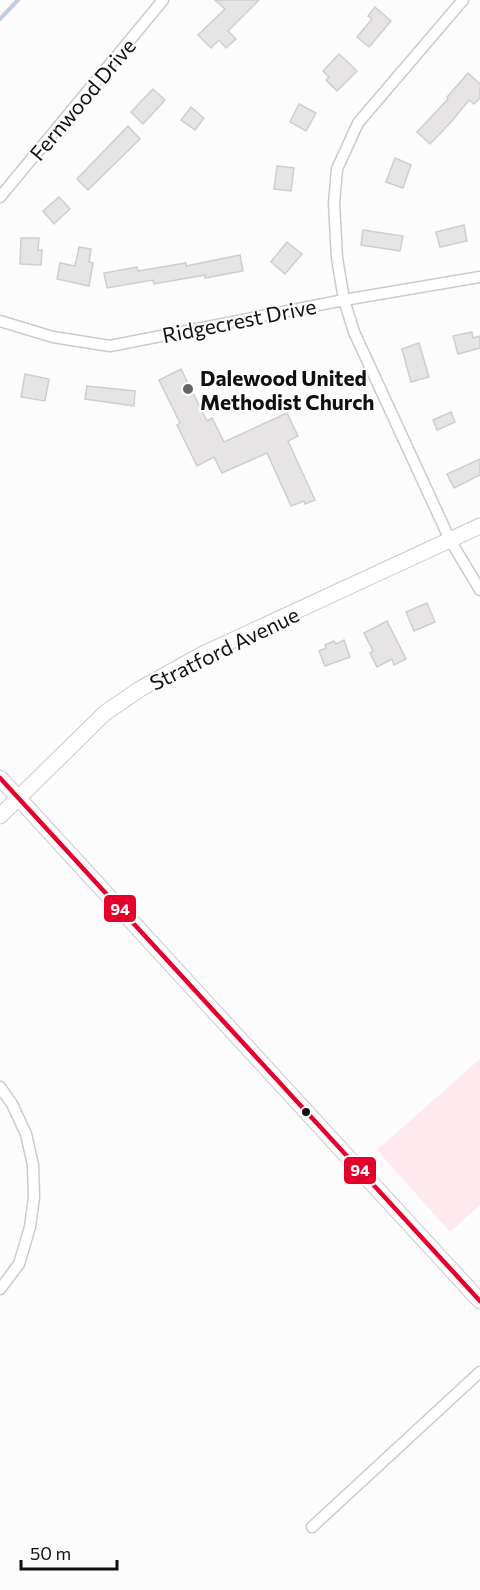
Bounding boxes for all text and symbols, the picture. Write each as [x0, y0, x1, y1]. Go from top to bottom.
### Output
street label: Fernwood Drive [24, 33, 140, 165]
street label: Ridgecrest Drive [160, 293, 318, 347]
place label: Dalewood United Methodist Church [200, 365, 375, 414]
marker: Dalewood United Methodist Church [181, 382, 195, 396]
street label: Stratford Avenue [145, 601, 303, 695]
line badge: 94 [103, 894, 137, 923]
text: 94 [110, 899, 130, 918]
unlabelled marker [300, 1106, 312, 1118]
line badge: 94 [343, 1156, 377, 1185]
text: 94 [350, 1160, 370, 1179]
scale bar [21, 1533, 117, 1571]
text: 50 m [30, 1542, 71, 1564]

